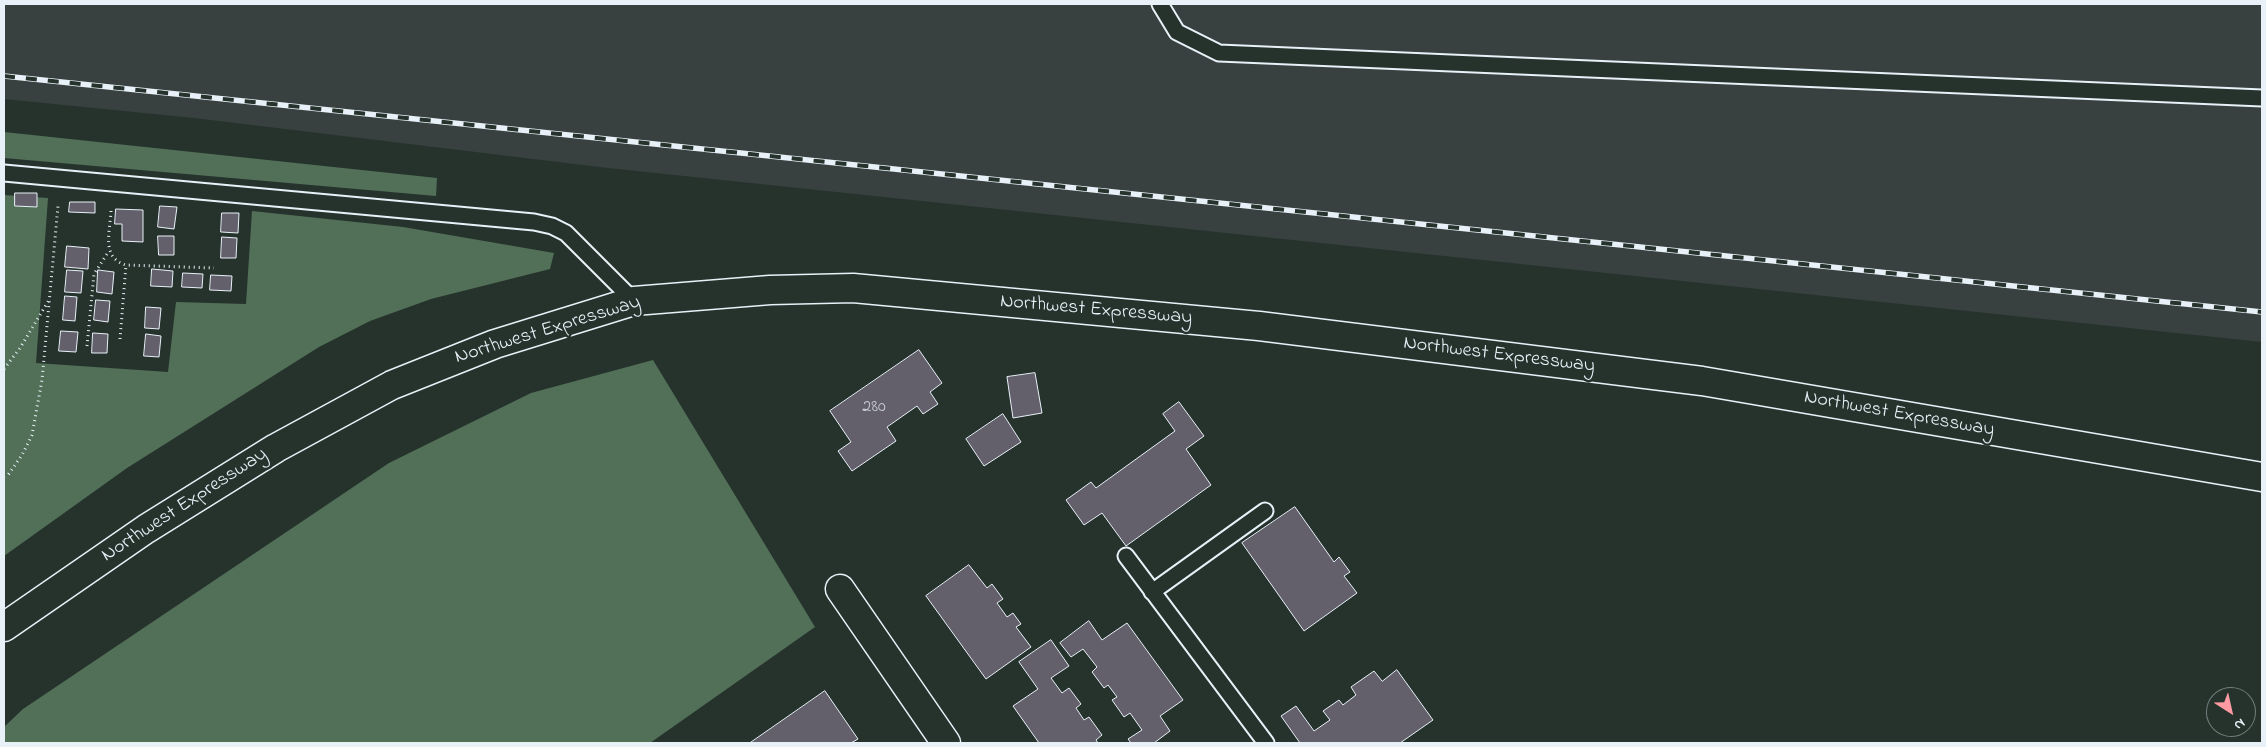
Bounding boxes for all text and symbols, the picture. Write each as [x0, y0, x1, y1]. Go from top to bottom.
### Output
street label: Northwest Expressway [452, 291, 644, 371]
street label: Northwest Expressway [999, 291, 1193, 331]
street label: Northwest Expressway [1402, 332, 1596, 380]
street label: Northwest Expressway [1802, 386, 1996, 444]
house number: 280 [862, 397, 886, 419]
street label: Northwest Expressway [98, 443, 272, 569]
north arrow [2206, 687, 2256, 737]
text: N [2229, 713, 2249, 735]

